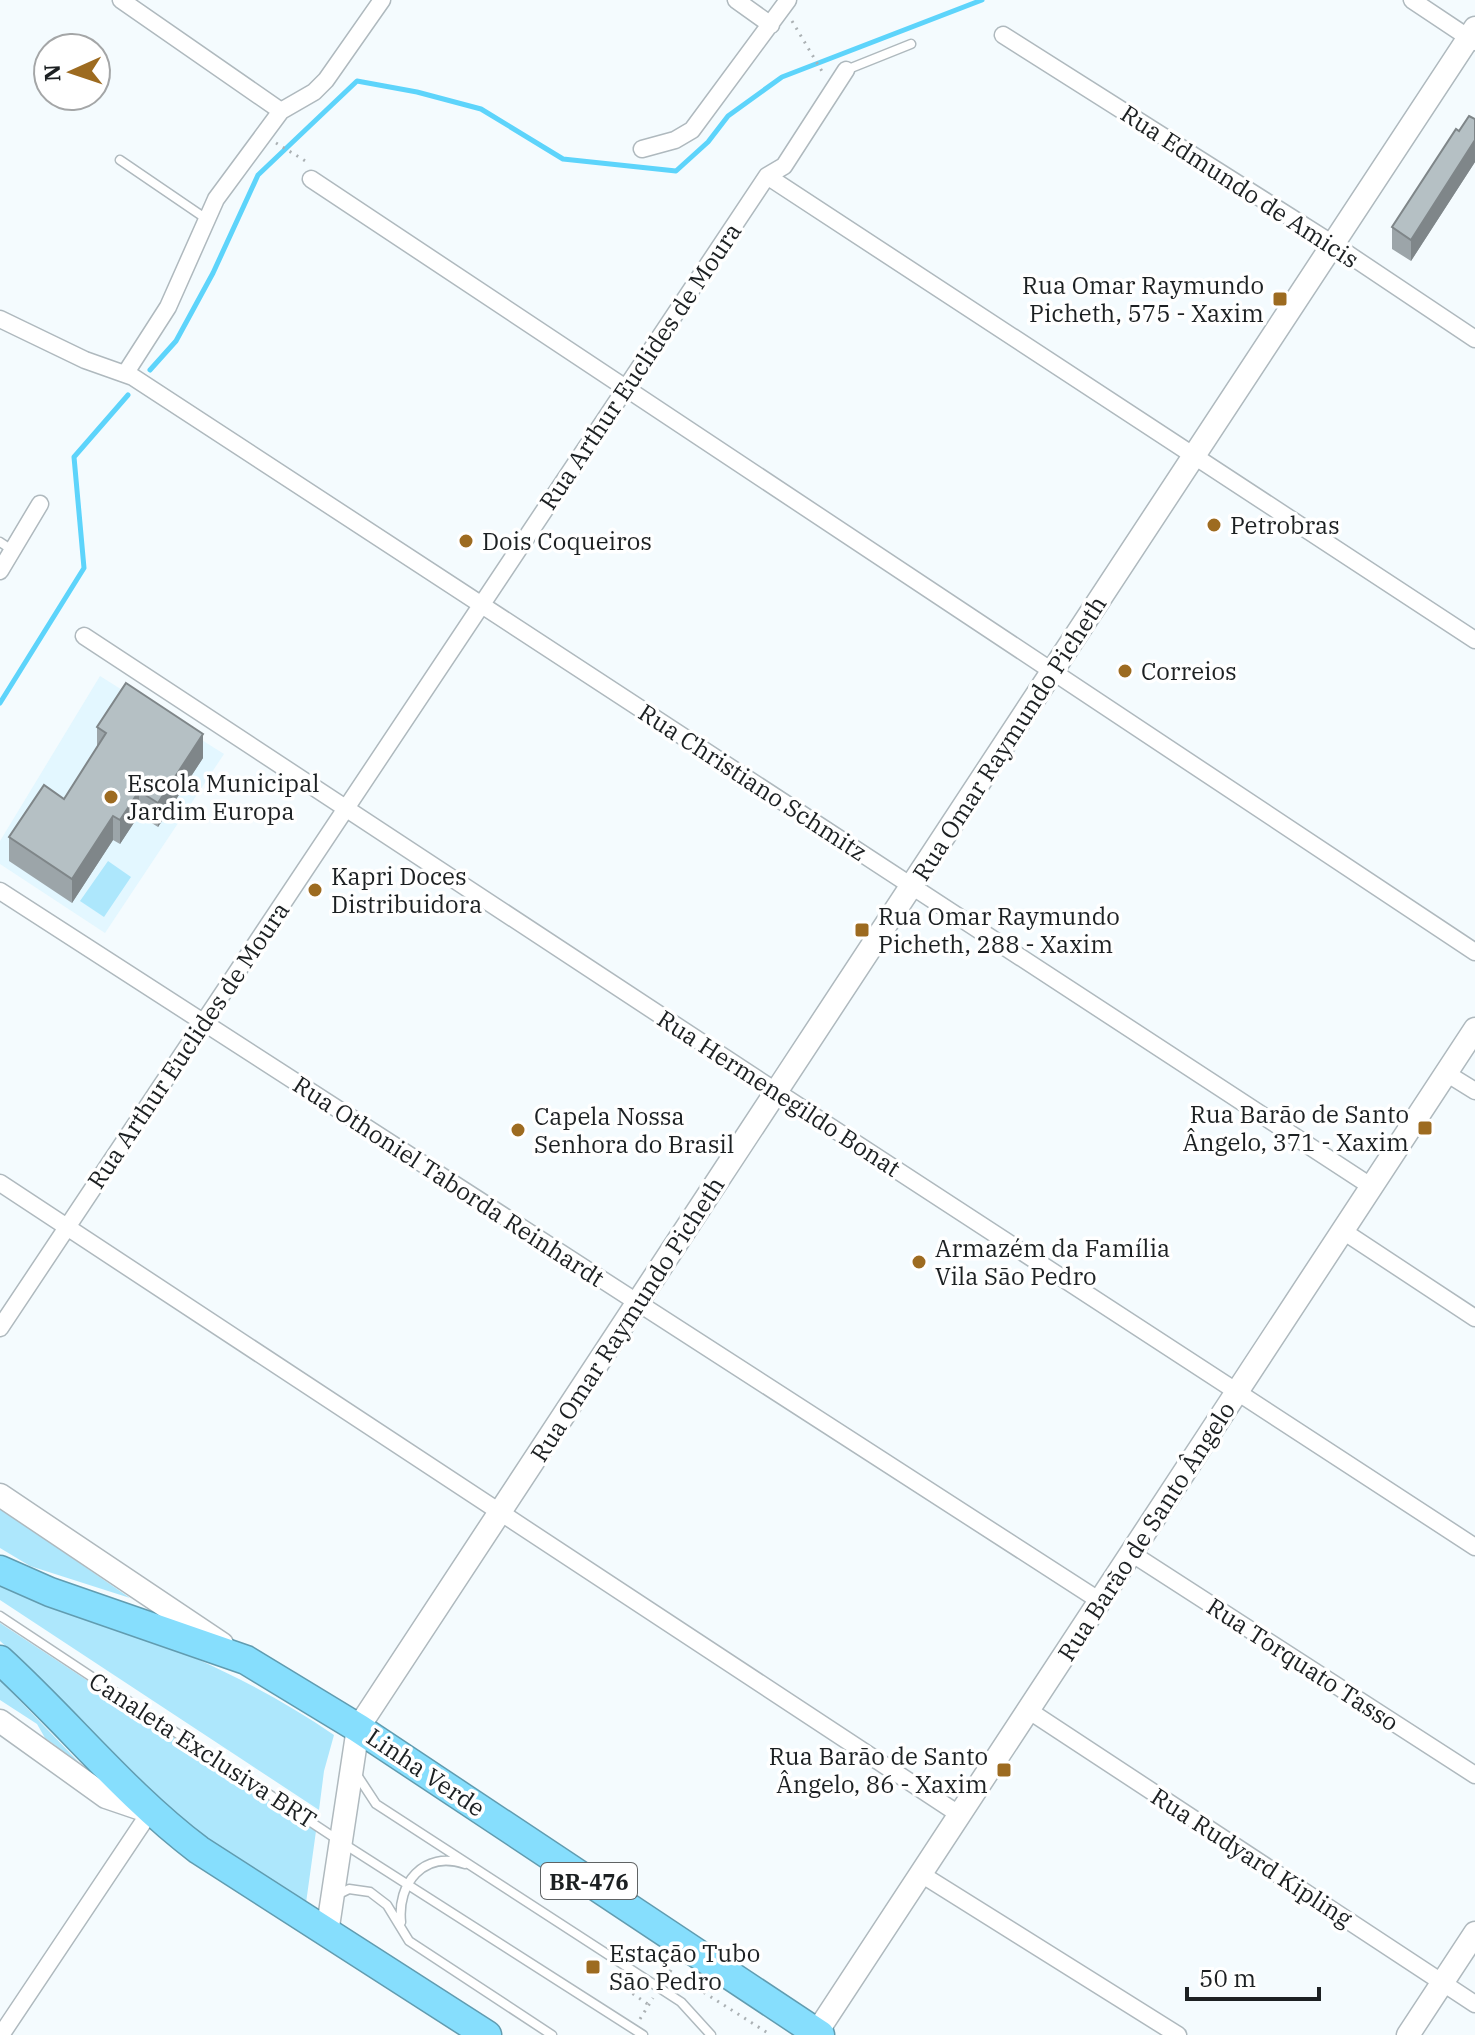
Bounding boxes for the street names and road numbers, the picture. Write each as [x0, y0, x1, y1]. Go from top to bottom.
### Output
street label: Rua Edmundo de Amicis [1115, 97, 1365, 275]
street label: Rua Arthur Euclides de Moura [532, 216, 748, 516]
street label: Rua Omar Raymundo Picheth [905, 589, 1113, 887]
street label: Rua Christiano Schmitz [633, 696, 873, 868]
street label: Rua Arthur Euclides de Moura [80, 895, 296, 1195]
street label: Rua Hermenegildo Bonat [651, 1002, 907, 1184]
street label: Rua Othoniel Taborda Reinhardt [287, 1068, 611, 1294]
street label: Rua Omar Raymundo Picheth [523, 1170, 731, 1468]
street label: Rua Barão de Santo Ângelo [1050, 1395, 1242, 1667]
street label: Rua Torquato Tasso [1201, 1590, 1405, 1738]
street label: Canaleta Exclusiva BRT [83, 1664, 323, 1836]
street label: Linha Verde [361, 1721, 491, 1823]
street label: Rua Rudyard Kipling [1145, 1780, 1359, 1934]
road number: BR-476 [541, 1863, 637, 1899]

